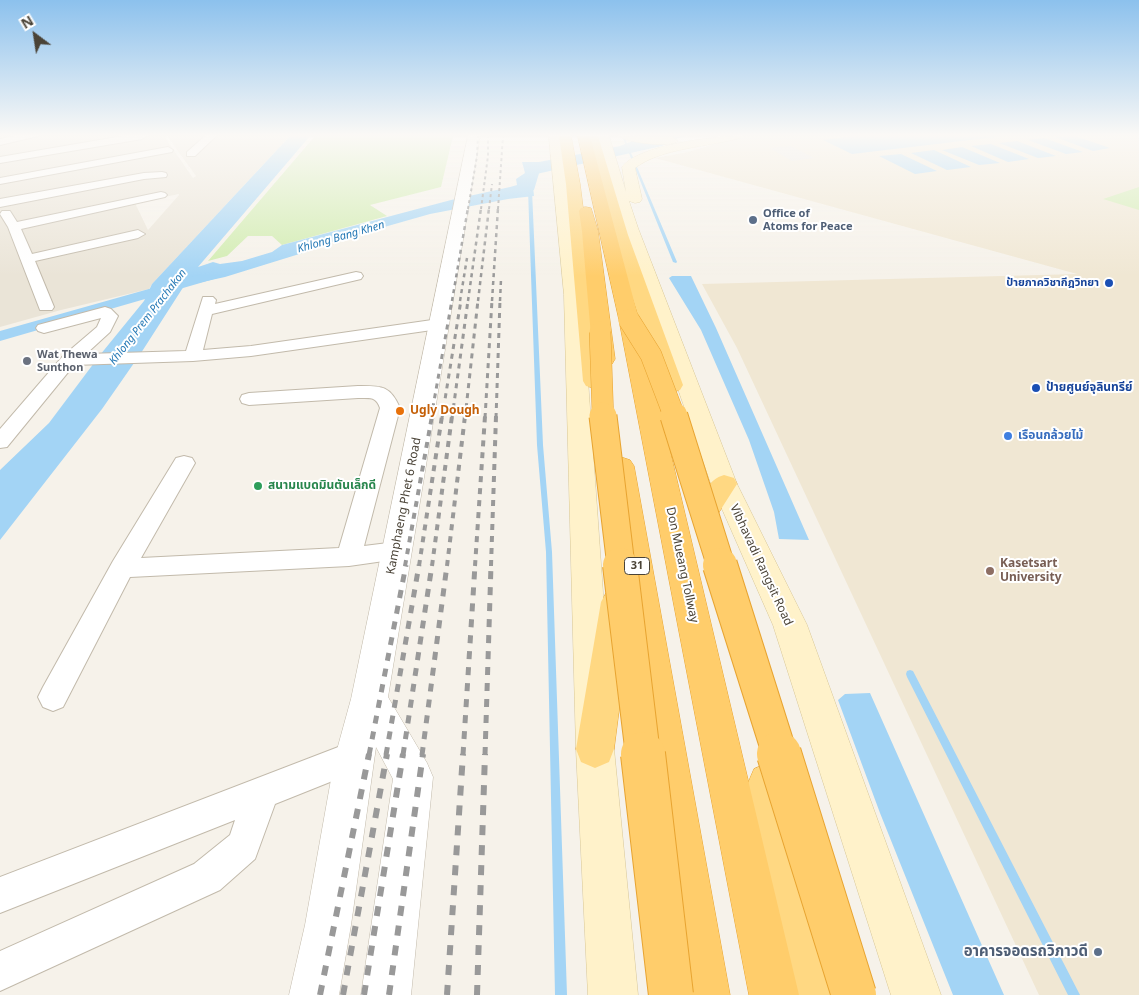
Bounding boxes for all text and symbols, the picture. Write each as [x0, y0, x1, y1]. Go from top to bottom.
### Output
north arrow [10, 10, 60, 60]
text: N [17, 11, 37, 33]
place label: Office of Atoms for Peace [763, 207, 853, 233]
marker: Office of Atoms for Peace [747, 214, 759, 226]
water label: Khlong Bang Khen [296, 218, 386, 256]
water label: Khlong Prem Prachakon [107, 267, 189, 367]
place label: ป้ายภาควิชากีฎวิทยา [1006, 276, 1099, 290]
marker: ป้ายภาควิชากีฎวิทยา [1103, 277, 1115, 289]
place label: Wat Thewa Sunthon [37, 348, 97, 374]
marker: Wat Thewa Sunthon [21, 355, 33, 367]
place label: ป้ายศูนย์จุลินทรีย์ [1046, 381, 1132, 395]
marker: ป้ายศูนย์จุลินทรีย์ [1030, 382, 1042, 394]
place label: Ugly Dough [410, 404, 480, 418]
marker: Ugly Dough [394, 405, 406, 417]
place label: เรือนกล้วยไม้ [1018, 429, 1083, 443]
marker: เรือนกล้วยไม้ [1002, 430, 1014, 442]
street label: Kamphaeng Phet 6 Road [384, 436, 424, 576]
place label: สนามแบดมินตันเล็กดี [268, 479, 376, 493]
marker: สนามแบดมินตันเล็กดี [252, 480, 264, 492]
street label: Vibhavadi Rangsit Road [727, 502, 795, 628]
street label: Don Mueang Tollway [663, 506, 701, 624]
place label: Kasetsart University [1000, 557, 1062, 585]
road number: 31 [624, 558, 650, 574]
marker: Kasetsart University [984, 565, 996, 577]
place label: อาคารจอดรถวิภาวดี [964, 943, 1088, 961]
marker: อาคารจอดรถวิภาวดี [1092, 946, 1104, 958]

